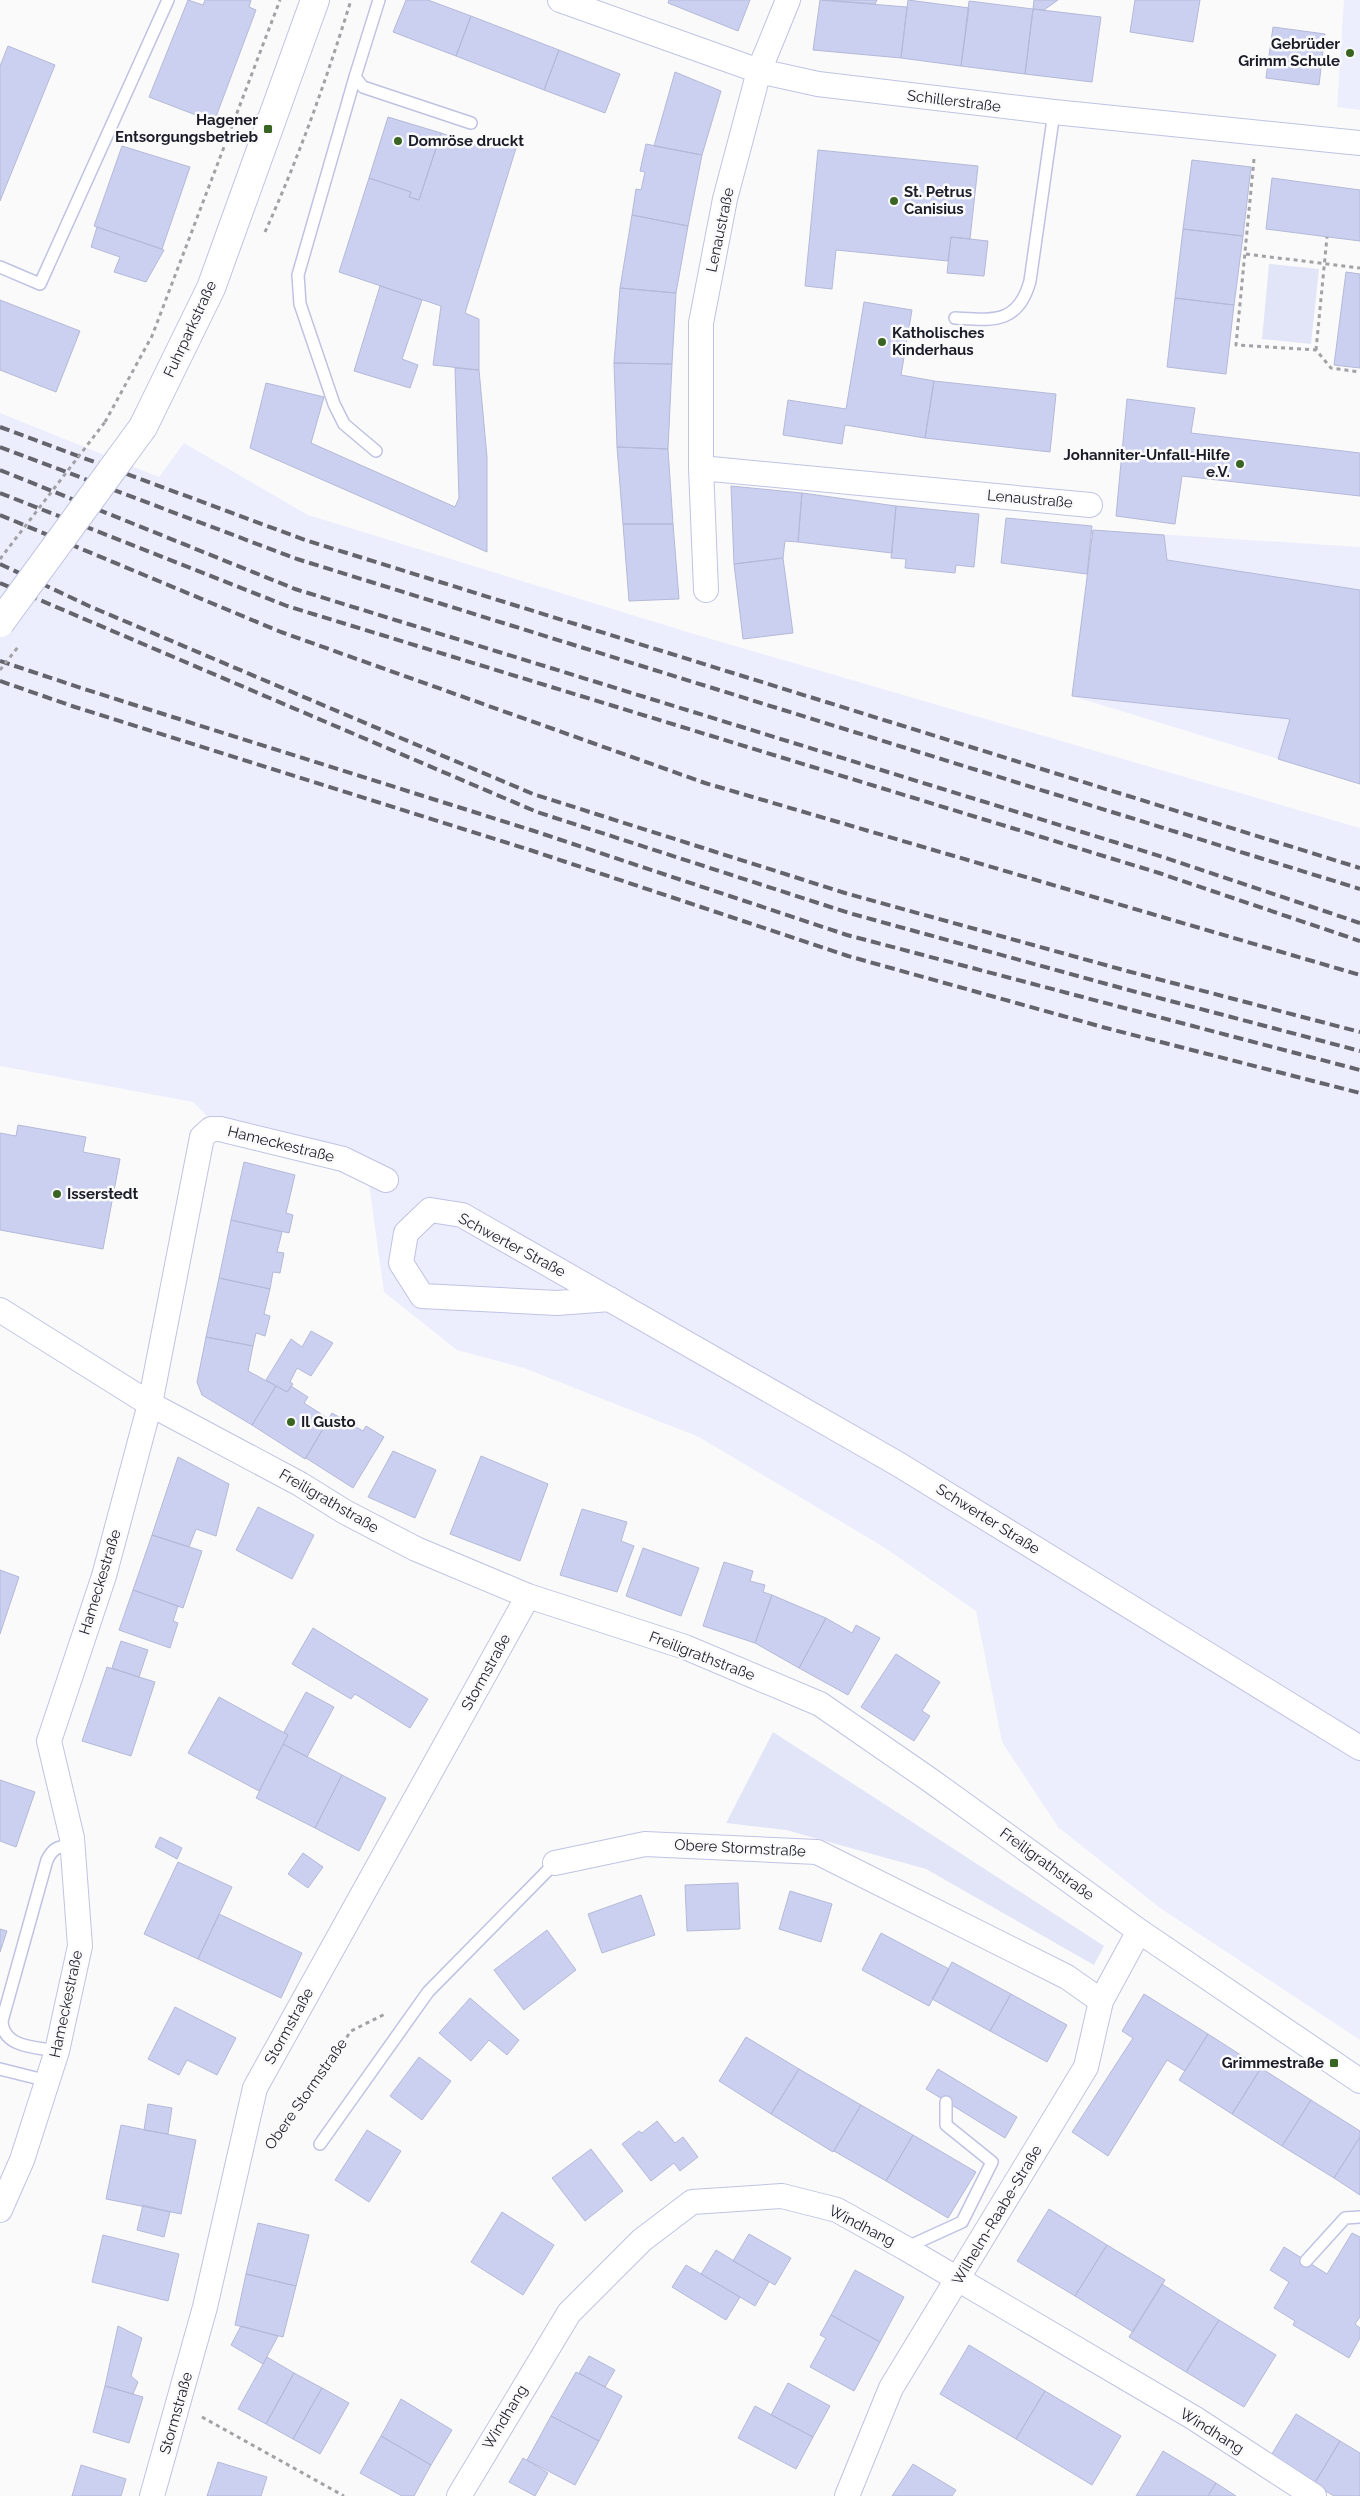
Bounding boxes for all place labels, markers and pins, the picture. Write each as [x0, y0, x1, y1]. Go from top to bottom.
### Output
place label: Gebrüder Grimm Schule [1238, 35, 1340, 70]
marker: Gebrüder Grimm Schule [1344, 47, 1356, 59]
place label: Hagener Entsorgungsbetrieb [115, 111, 258, 146]
marker: Hagener Entsorgungsbetrieb [262, 123, 274, 135]
place label: Domröse druckt [408, 132, 524, 150]
marker: Domröse druckt [392, 135, 404, 147]
place label: St. Petrus Canisius [904, 183, 972, 218]
marker: St. Petrus Canisius [888, 195, 900, 207]
place label: Katholisches Kinderhaus [892, 324, 984, 359]
marker: Katholisches Kinderhaus [876, 336, 888, 348]
place label: Johanniter-Unfall-Hilfe e.V. [1064, 446, 1230, 481]
marker: Johanniter-Unfall-Hilfe e.V. [1234, 458, 1246, 470]
place label: Isserstedt [67, 1185, 138, 1203]
marker: Isserstedt [51, 1188, 63, 1200]
place label: Il Gusto [301, 1413, 356, 1431]
marker: Il Gusto [285, 1416, 297, 1428]
place label: Grimmestraße [1222, 2054, 1324, 2072]
marker: Grimmestraße [1328, 2057, 1340, 2069]

